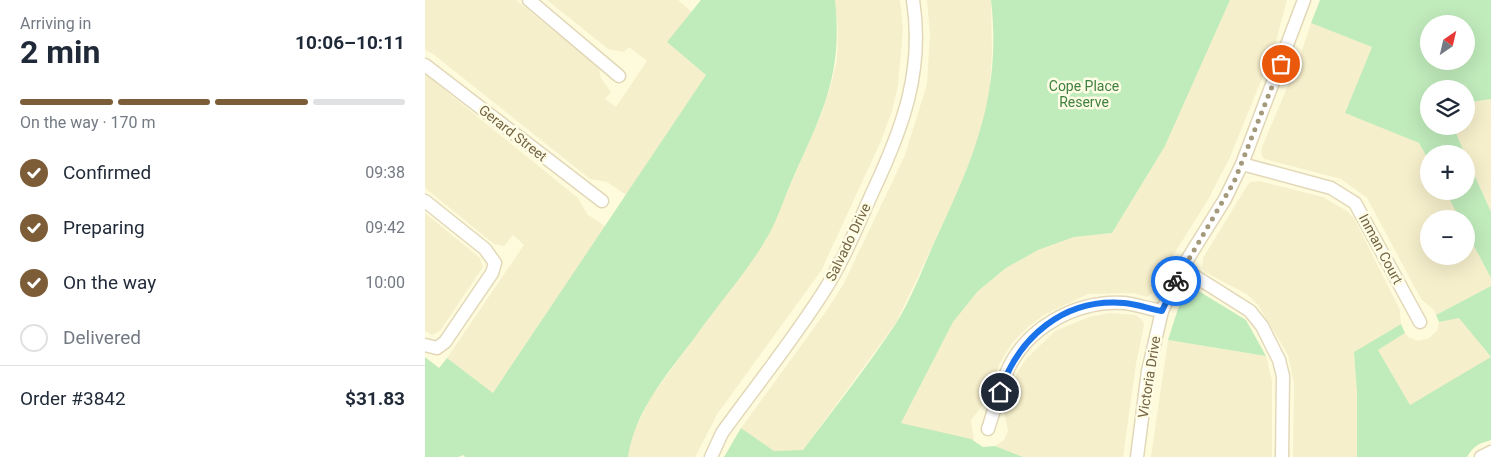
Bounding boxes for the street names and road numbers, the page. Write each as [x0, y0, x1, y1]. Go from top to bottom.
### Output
street label: Gerard Street [476, 101, 551, 165]
street label: Salvado Drive [822, 201, 874, 283]
street label: Inman Court [1356, 211, 1406, 287]
street label: Victoria Drive [1135, 335, 1163, 419]

